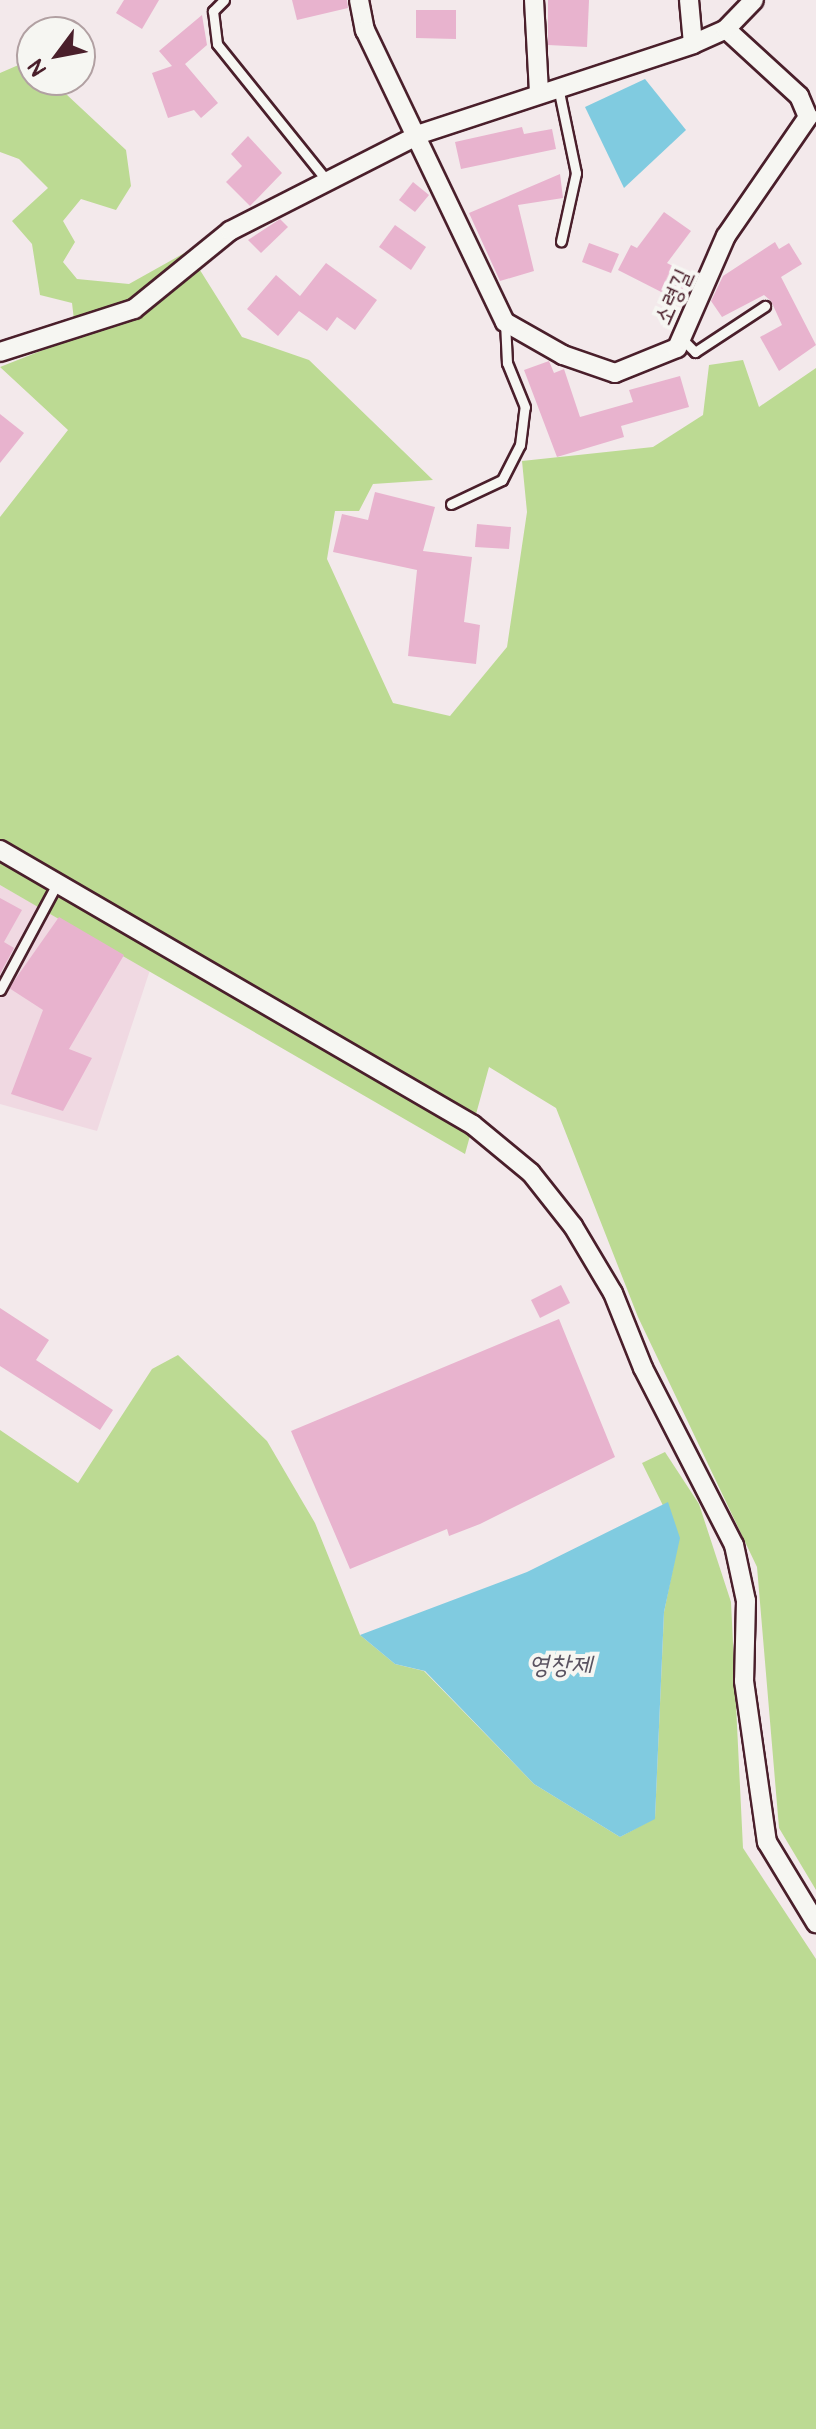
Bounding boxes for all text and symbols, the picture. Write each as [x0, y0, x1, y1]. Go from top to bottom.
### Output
north arrow [16, 16, 96, 96]
text: N [22, 54, 53, 81]
street label: 소령길 [648, 265, 698, 329]
water label: 영창제 [529, 1650, 591, 1682]

